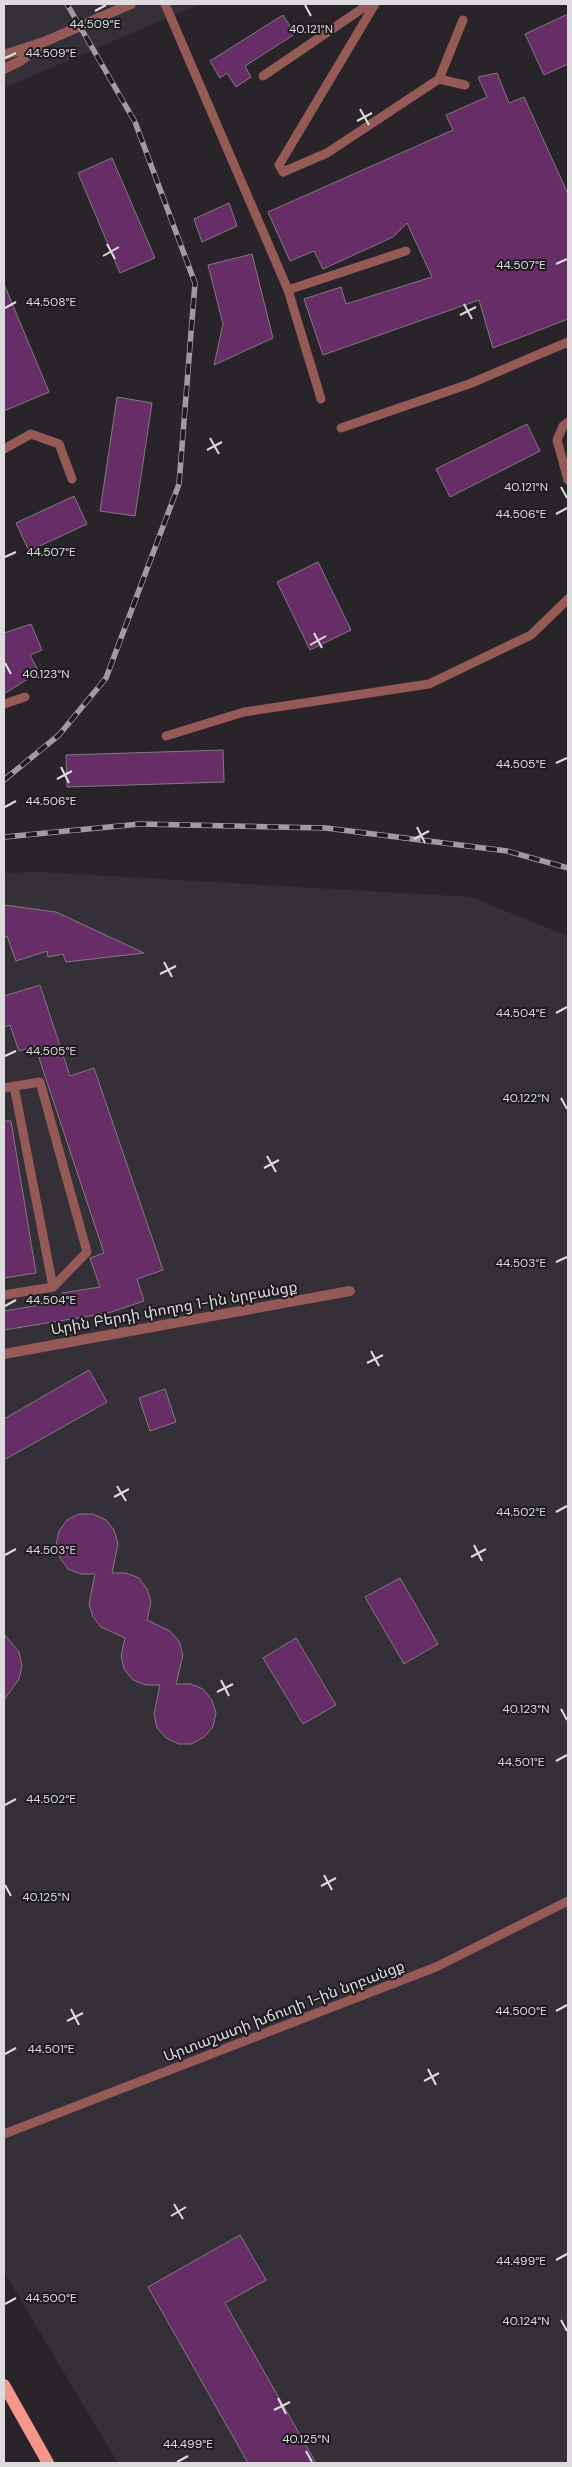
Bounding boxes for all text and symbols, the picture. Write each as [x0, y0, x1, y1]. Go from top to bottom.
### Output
text: 44.509°E [70, 16, 121, 32]
text: 40.121°N [289, 21, 333, 37]
text: 44.509°E [26, 45, 77, 61]
text: 44.507°E [496, 257, 546, 273]
text: 44.508°E [26, 294, 77, 310]
text: 40.121°N [504, 479, 548, 495]
text: 44.506°E [496, 506, 547, 522]
text: 44.507°E [26, 544, 76, 560]
text: 40.123°N [22, 666, 70, 682]
text: 44.505°E [496, 756, 547, 772]
text: 44.506°E [26, 793, 77, 809]
text: 44.504°E [496, 1005, 547, 1021]
text: 44.505°E [26, 1043, 77, 1059]
text: 40.122°N [502, 1090, 550, 1106]
text: 44.503°E [496, 1255, 546, 1271]
street label: Արին Բերդի փողոց 1-ին նրբանցք [49, 1276, 299, 1340]
text: 44.504°E [26, 1292, 77, 1308]
text: 44.502°E [496, 1504, 546, 1520]
text: 44.503°E [26, 1542, 76, 1558]
text: 40.123°N [502, 1701, 550, 1717]
text: 44.501°E [497, 1754, 545, 1770]
text: 44.502°E [26, 1791, 76, 1807]
text: 40.125°N [22, 1889, 70, 1905]
street label: Արտաշատի խճուղի 1-ին նրբանցք [161, 1956, 407, 2066]
text: 44.500°E [495, 2003, 547, 2019]
text: 44.501°E [27, 2041, 75, 2057]
text: 44.499°E [496, 2253, 546, 2269]
text: 44.500°E [25, 2290, 77, 2306]
text: 40.124°N [502, 2313, 550, 2329]
text: 40.125°N [282, 2431, 330, 2447]
text: 44.499°E [163, 2436, 213, 2452]

